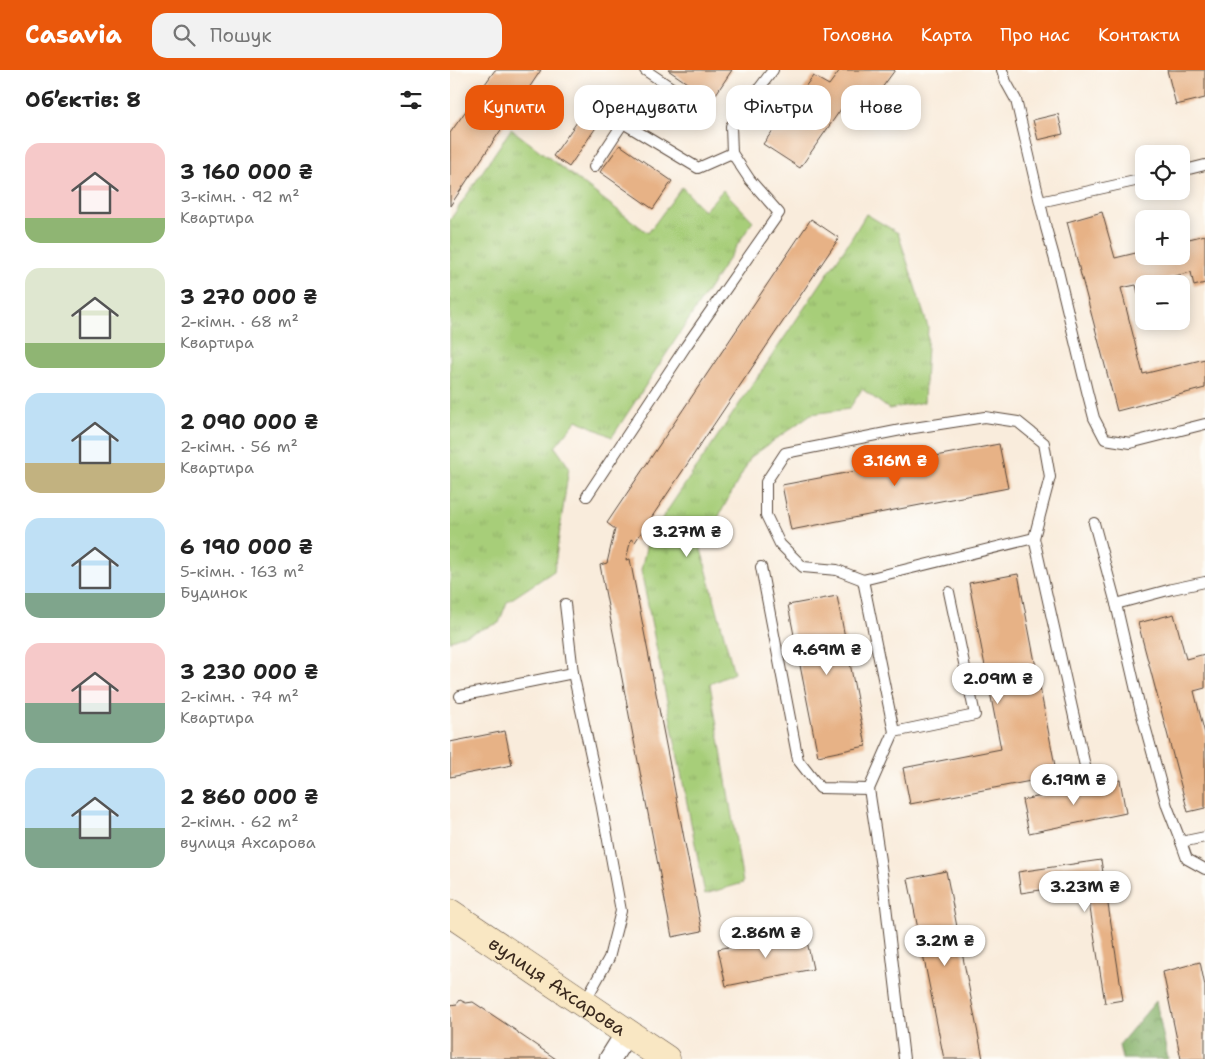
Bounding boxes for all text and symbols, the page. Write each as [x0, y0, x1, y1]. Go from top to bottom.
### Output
search box [152, 13, 502, 58]
text: Casavia [25, 19, 122, 51]
icon: search [170, 21, 198, 49]
text: Пошук [210, 23, 272, 48]
text: Головна [822, 23, 893, 47]
text: Карта [921, 23, 972, 47]
text: Про нас [1000, 23, 1070, 47]
text: Контакти [1098, 23, 1180, 47]
chip: Купити [465, 85, 564, 130]
chip: Орендувати [574, 85, 716, 130]
chip: Фільтри [726, 85, 831, 130]
chip: Нове [841, 85, 921, 130]
text: Об’єктів: 8 [25, 86, 141, 114]
icon: filters [397, 86, 425, 114]
map controls [1135, 145, 1190, 330]
button: locate [1135, 145, 1190, 200]
text: 3 160 000 ₴ [180, 158, 313, 186]
icon: home [65, 163, 125, 223]
text: 3-кімн. · 92 m² [180, 186, 300, 207]
text: Квартира [180, 207, 254, 228]
button: + [1135, 210, 1190, 265]
button: − [1135, 275, 1190, 330]
text: 3 270 000 ₴ [180, 283, 318, 311]
icon: home [65, 288, 125, 348]
text: 2-кімн. · 68 m² [180, 311, 299, 332]
text: Квартира [180, 332, 254, 353]
text: 2 090 000 ₴ [180, 408, 318, 436]
icon: home [65, 413, 125, 473]
text: 2-кімн. · 56 m² [180, 436, 298, 457]
pin: 3.16M ₴ [849, 444, 941, 487]
text: 3.16M ₴ [863, 450, 927, 471]
text: Квартира [180, 457, 254, 478]
pin: 3.27M ₴ [641, 516, 733, 558]
text: 3.27M ₴ [652, 521, 722, 542]
text: 6 190 000 ₴ [180, 533, 313, 561]
icon: home [65, 538, 125, 598]
text: 5-кімн. · 163 m² [180, 561, 304, 582]
text: Будинок [180, 582, 248, 603]
pin: 4.69M ₴ [781, 634, 873, 676]
text: 4.69M ₴ [792, 639, 862, 660]
text: 3 230 000 ₴ [180, 658, 318, 686]
pin: 2.09M ₴ [952, 662, 1044, 705]
icon: home [65, 663, 125, 723]
text: 2.09M ₴ [963, 668, 1033, 689]
text: 2-кімн. · 74 m² [180, 686, 299, 707]
text: Квартира [180, 707, 254, 728]
pin: 6.19M ₴ [1028, 764, 1120, 806]
text: 6.19M ₴ [1041, 769, 1107, 790]
text: 2 860 000 ₴ [180, 783, 319, 811]
icon: home [65, 788, 125, 848]
text: 2-кімн. · 62 m² [180, 811, 299, 832]
text: вулиця Ахсарова [180, 832, 316, 853]
pin: 3.23M ₴ [1039, 870, 1131, 913]
text: 3.23M ₴ [1050, 876, 1120, 897]
pin: 2.86M ₴ [720, 916, 812, 959]
text: 2.86M ₴ [731, 922, 801, 943]
pin: 3.2M ₴ [904, 924, 986, 967]
street label: вулиця Ахсарова [484, 930, 632, 1041]
text: 3.2M ₴ [915, 930, 975, 951]

